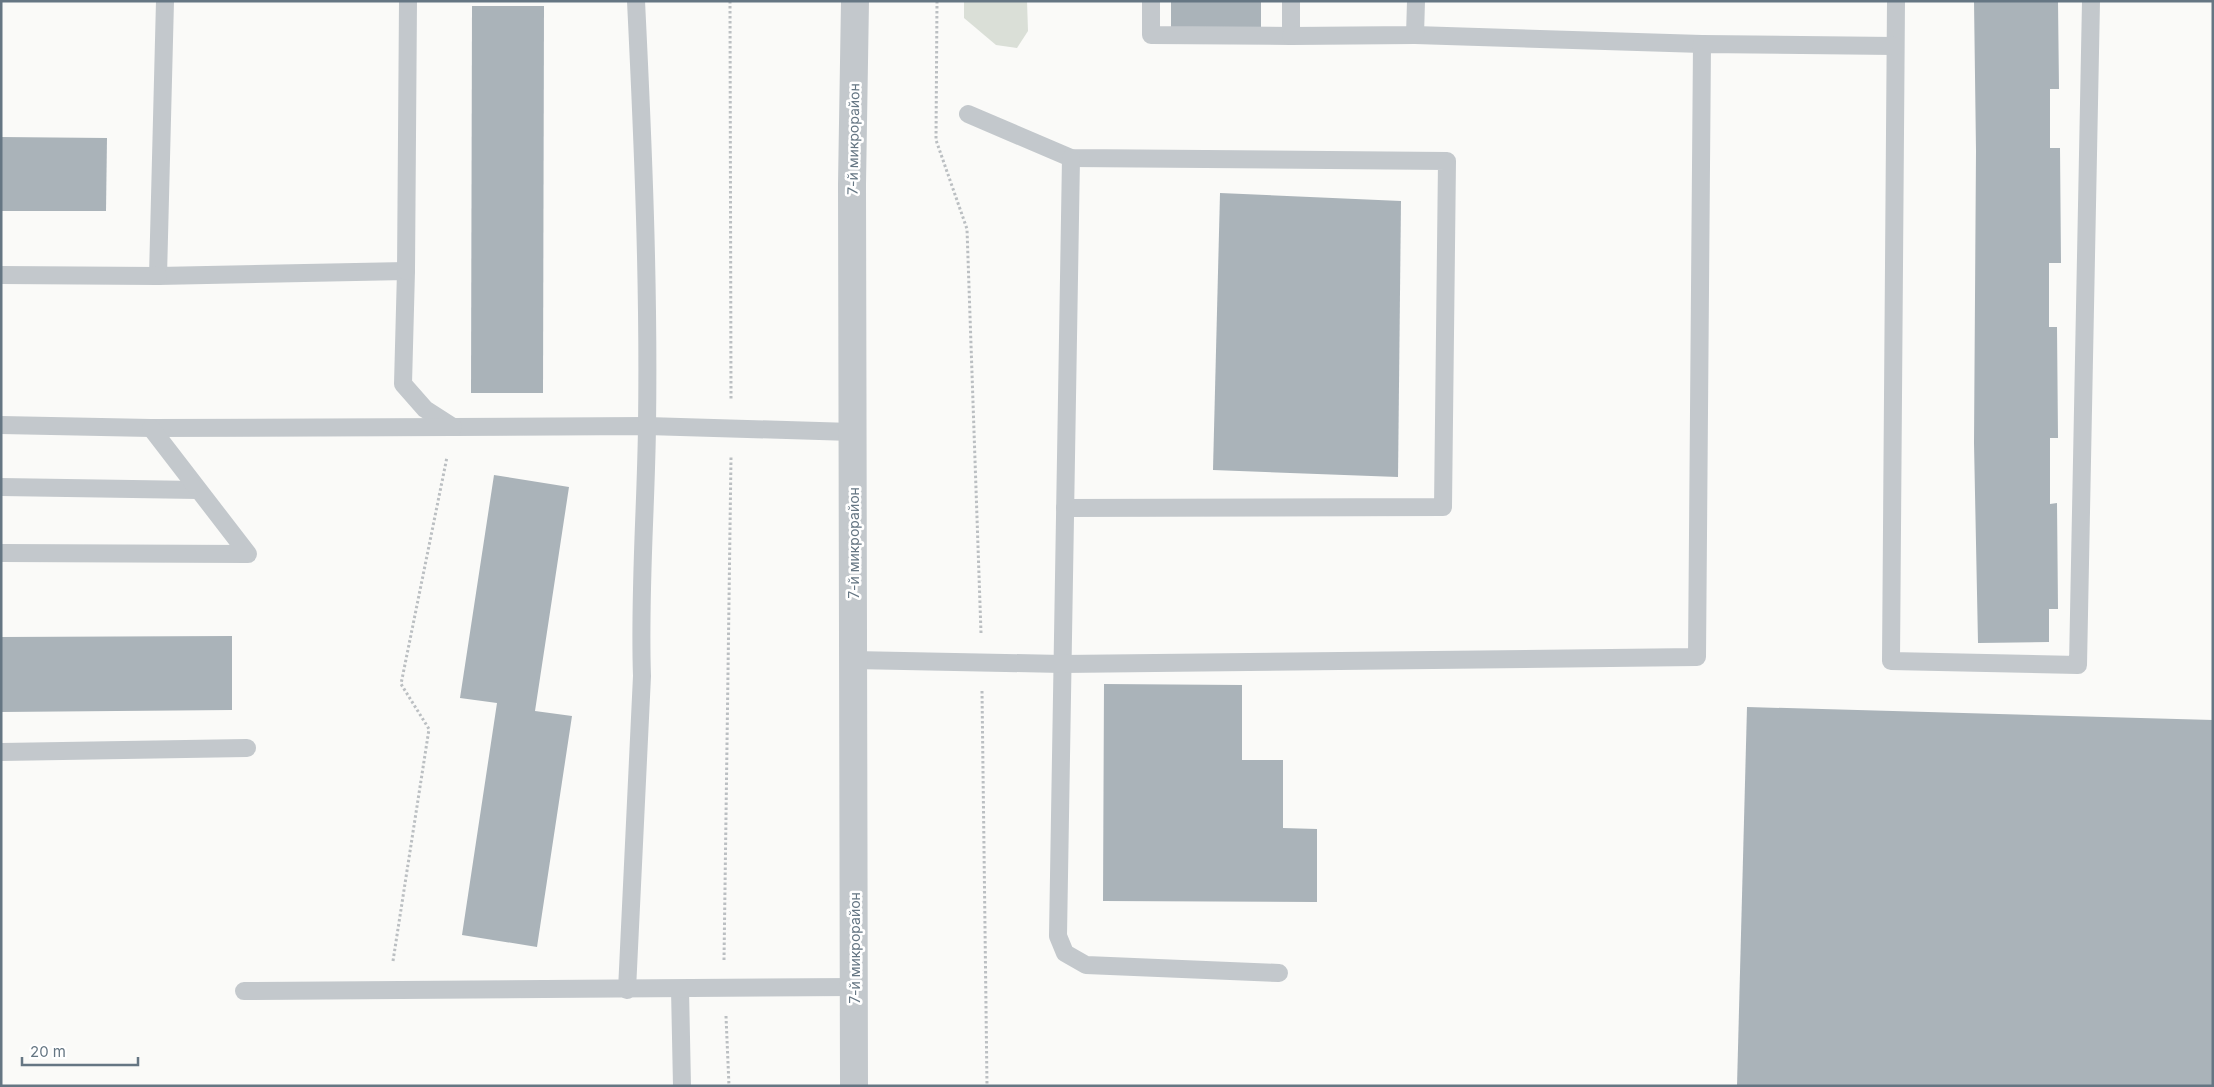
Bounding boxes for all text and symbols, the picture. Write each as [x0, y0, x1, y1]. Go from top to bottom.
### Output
street label: 7-й микрорайон [844, 83, 862, 195]
street label: 7-й микрорайон [845, 487, 862, 599]
street label: 7-й микрорайон [846, 892, 863, 1004]
scale bar [22, 1034, 139, 1066]
text: 20 m [30, 1042, 66, 1061]

